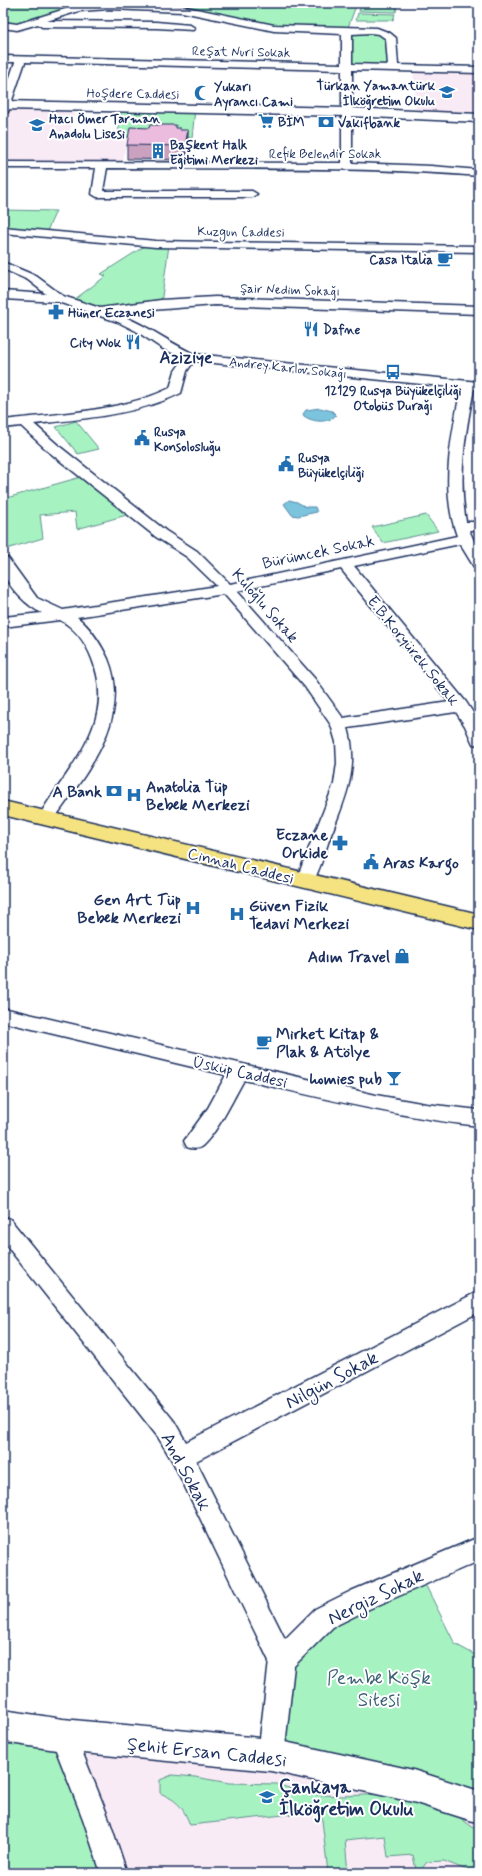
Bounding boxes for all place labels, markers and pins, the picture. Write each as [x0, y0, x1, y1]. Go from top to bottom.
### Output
place label: Türkan Yamantürk İlköğretim Okulu [317, 78, 436, 111]
place label: Yukarı Ayrancı Cami [214, 79, 293, 111]
school or university icon: Türkan Yamantürk İlköğretim Okulu [438, 83, 456, 101]
mosque icon: Yukarı Ayrancı Cami [193, 84, 211, 102]
place label: Hacı Ömer Tarman Anadolu Lisesi [49, 111, 161, 143]
supermarket icon: BİM [257, 112, 275, 130]
bank icon: Vakıfbank [317, 113, 335, 131]
place label: BİM [278, 114, 305, 131]
place label: Vakıfbank [338, 115, 401, 132]
school or university icon: Hacı Ömer Tarman Anadolu Lisesi [28, 116, 46, 134]
place label: Başkent Halk Eğitimi Merkezi [170, 137, 258, 170]
building icon: Başkent Halk Eğitimi Merkezi [149, 142, 167, 160]
cafe icon: Casa Italia [436, 250, 454, 268]
place label: Casa Italia [369, 252, 433, 269]
pharmacy icon: Hüner Eczanesi [47, 303, 65, 321]
place label: Hüner Eczanesi [68, 305, 155, 322]
restaurant icon: Dafne [302, 320, 320, 338]
place label: Dafne [323, 322, 361, 339]
restaurant icon: City Wok [124, 333, 142, 351]
place label: City Wok [70, 335, 122, 352]
bus stop icon: 12129 Rusya Büyükelçiliği Otobüs Durağı [384, 363, 402, 381]
place label: 12129 Rusya Büyükelçiliği Otobüs Durağı [325, 383, 462, 416]
place label: Rusya Konsolosluğu [154, 424, 221, 457]
public building icon: Rusya Konsolosluğu [133, 429, 151, 447]
place label: Rusya Büyükelçiliği [298, 450, 364, 483]
public building icon: Rusya Büyükelçiliği [277, 455, 295, 473]
place label: Anatolia Tüp Bebek Merkezi [146, 777, 250, 816]
place label: A Bank [52, 782, 102, 803]
bank icon: A Bank [105, 782, 123, 800]
hospital icon: Anatolia Tüp Bebek Merkezi [125, 786, 143, 804]
place label: Eczane Orkide [276, 825, 328, 864]
pharmacy icon: Eczane Orkide [331, 834, 349, 852]
public building icon: Aras Kargo [362, 853, 380, 871]
place label: Aras Kargo [383, 853, 459, 876]
place label: Gen Art Tüp Bebek Merkezi [77, 890, 181, 929]
place label: Güven Fizik Tedavi Merkezi [249, 896, 349, 935]
hospital icon: Gen Art Tüp Bebek Merkezi [184, 899, 202, 917]
hospital icon: Güven Fizik Tedavi Merkezi [228, 905, 246, 923]
place label: Adım Travel [308, 947, 390, 968]
shop icon: Adım Travel [393, 947, 411, 965]
place label: Mirket Kitap & Plak & Atölye [276, 1024, 379, 1063]
cafe icon: Mirket Kitap & Plak & Atölye [255, 1033, 273, 1051]
place label: homies pub [310, 1069, 382, 1090]
bar icon: homies pub [385, 1069, 403, 1087]
place label: Çankaya İlköğretim Okulu [279, 1775, 414, 1823]
school or university icon: Çankaya İlköğretim Okulu [258, 1788, 276, 1806]

